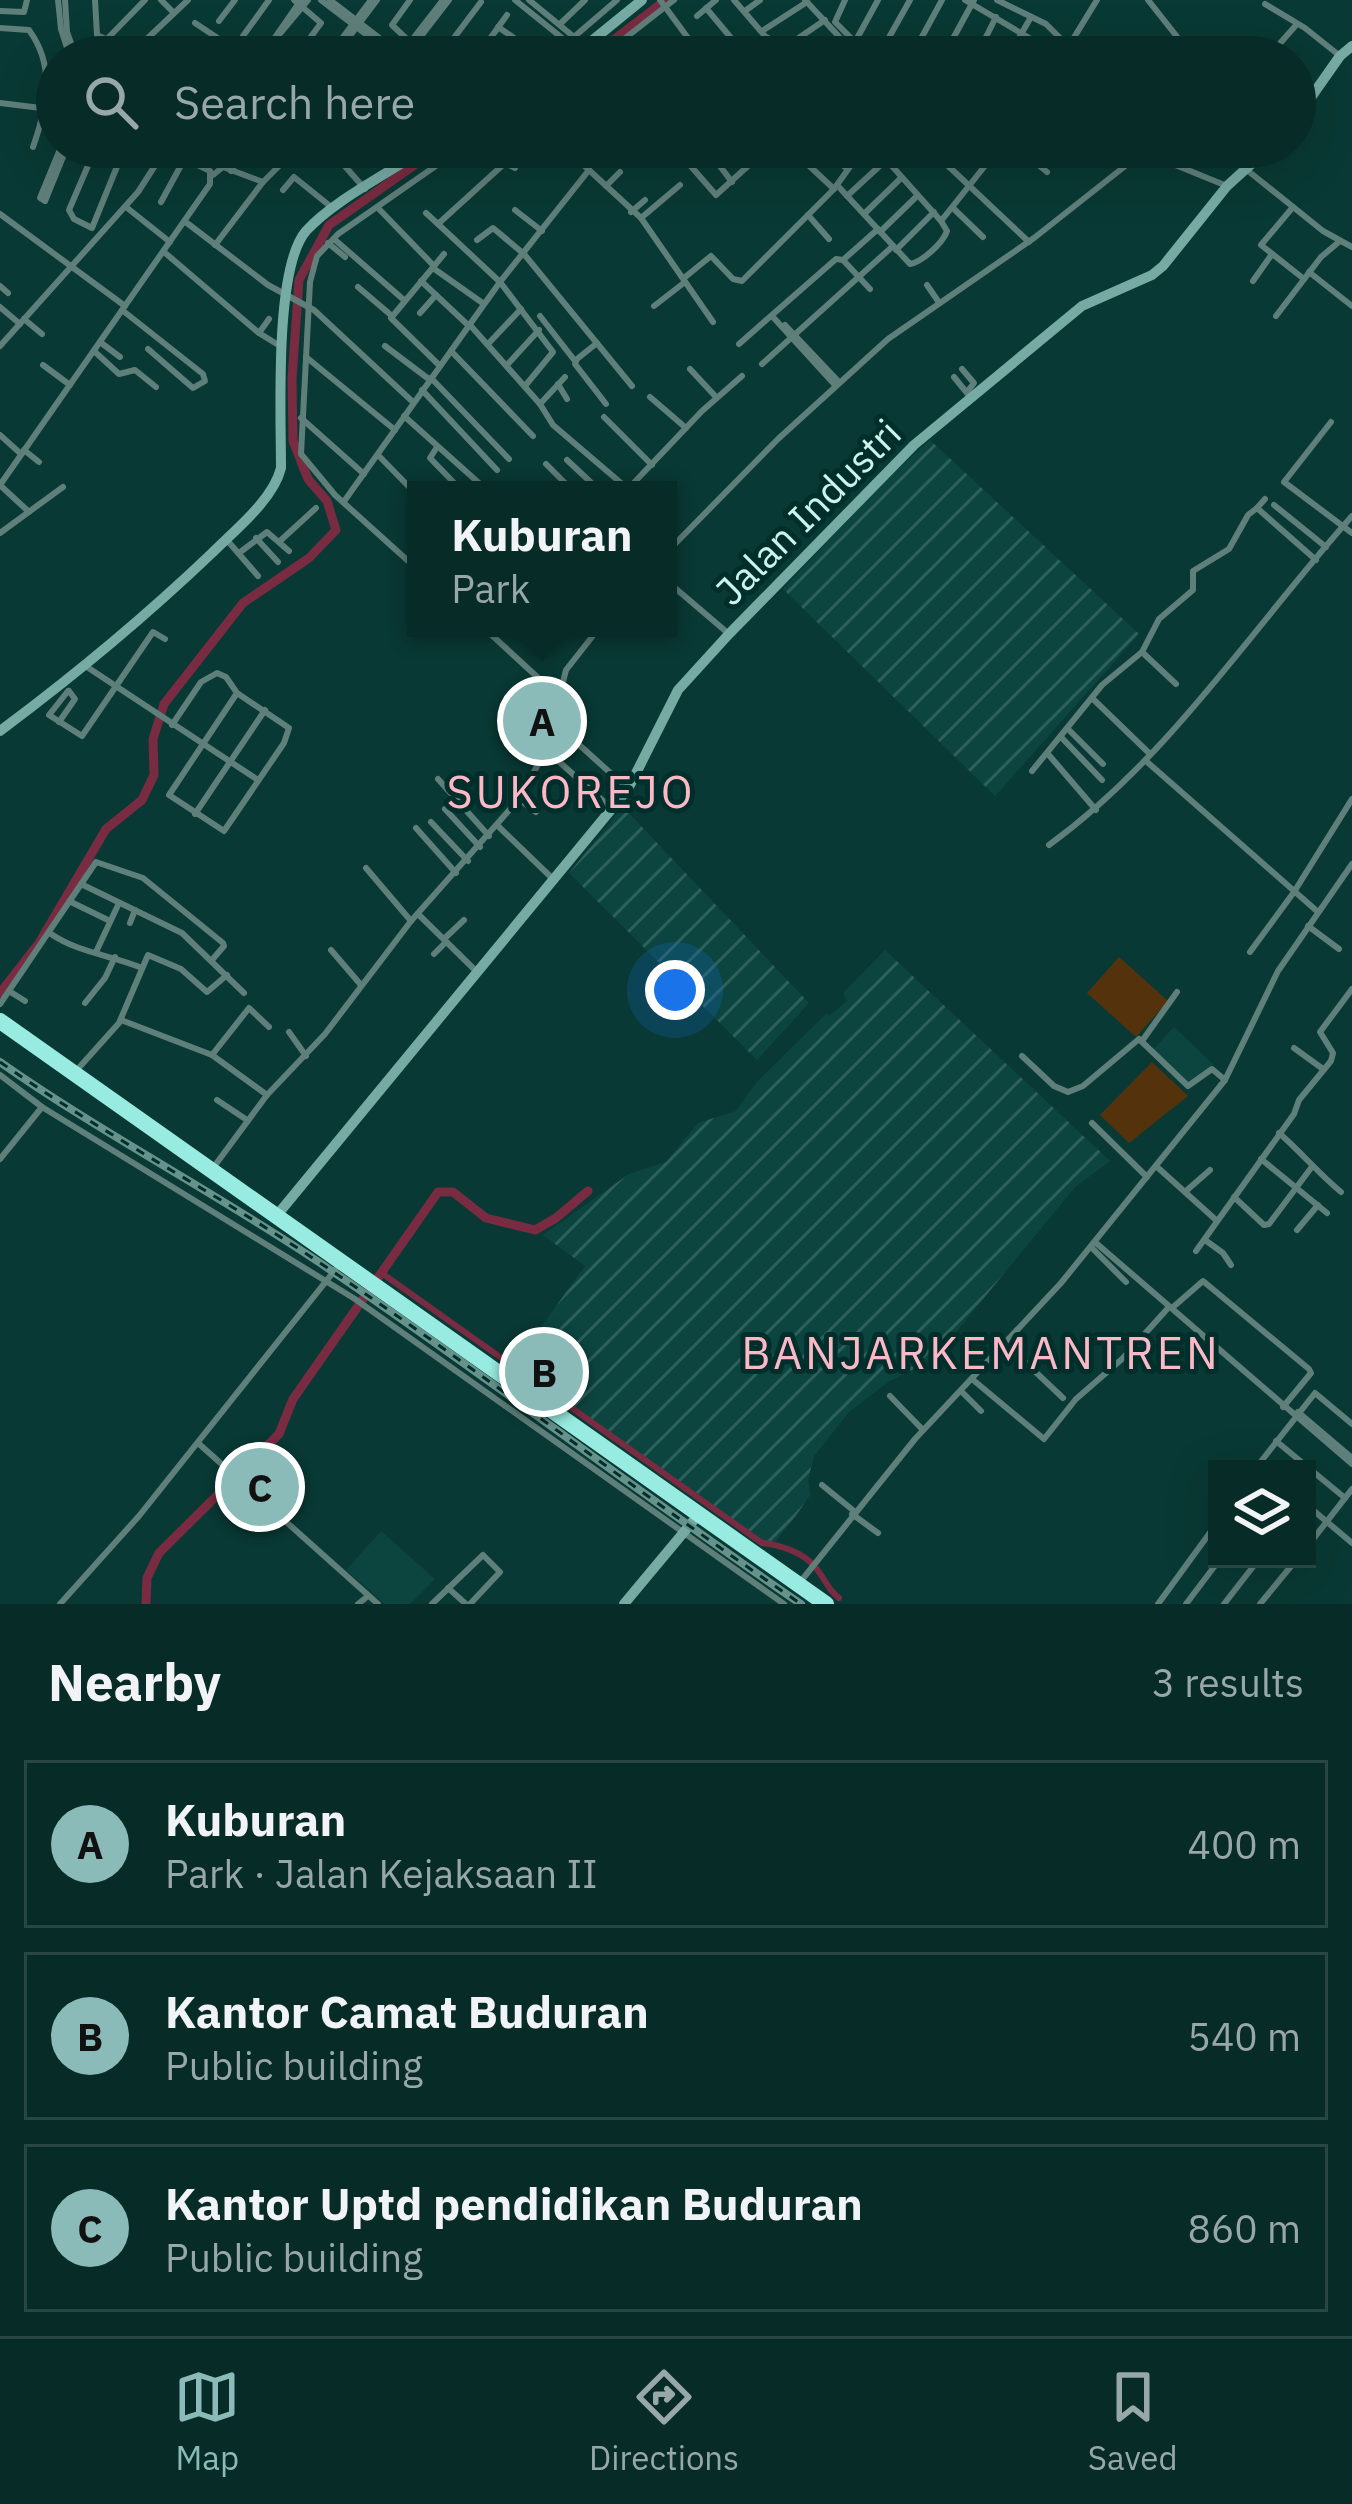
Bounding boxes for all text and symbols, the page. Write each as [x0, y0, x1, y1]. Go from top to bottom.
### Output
search box [36, 36, 1316, 168]
icon: search [78, 69, 144, 135]
text: Search here [174, 73, 415, 131]
street label: Jalan Industri [704, 408, 911, 615]
popup [407, 481, 677, 637]
text: Kuburan [451, 505, 633, 563]
text: Park [451, 563, 530, 614]
pin: A [503, 676, 581, 766]
district label: SUKOREJO [446, 762, 696, 820]
your location [645, 960, 705, 1020]
district label: BANJARKEMANTREN [741, 1323, 1221, 1381]
pin: B [505, 1327, 583, 1417]
pin: C [221, 1442, 299, 1532]
map controls [1208, 1460, 1316, 1568]
button: layers [1208, 1460, 1316, 1568]
text: Nearby [48, 1649, 221, 1715]
text: 3 results [1152, 1657, 1304, 1708]
text: Kuburan [165, 1790, 346, 1848]
text: A [77, 1819, 103, 1870]
text: 400 m [1188, 1819, 1301, 1870]
text: Park · Jalan Kejaksaan II [165, 1848, 598, 1899]
text: Kantor Camat Buduran [165, 1982, 649, 2040]
text: B [77, 2011, 103, 2062]
text: 540 m [1188, 2011, 1301, 2062]
text: Public building [165, 2040, 423, 2091]
text: Kantor Uptd pendidikan Buduran [165, 2174, 863, 2232]
text: C [77, 2203, 103, 2254]
text: 860 m [1188, 2203, 1301, 2254]
text: Public building [165, 2232, 423, 2283]
tab: Map [174, 2364, 240, 2479]
tab: Directions [589, 2364, 739, 2479]
tab: Saved [1088, 2364, 1178, 2479]

